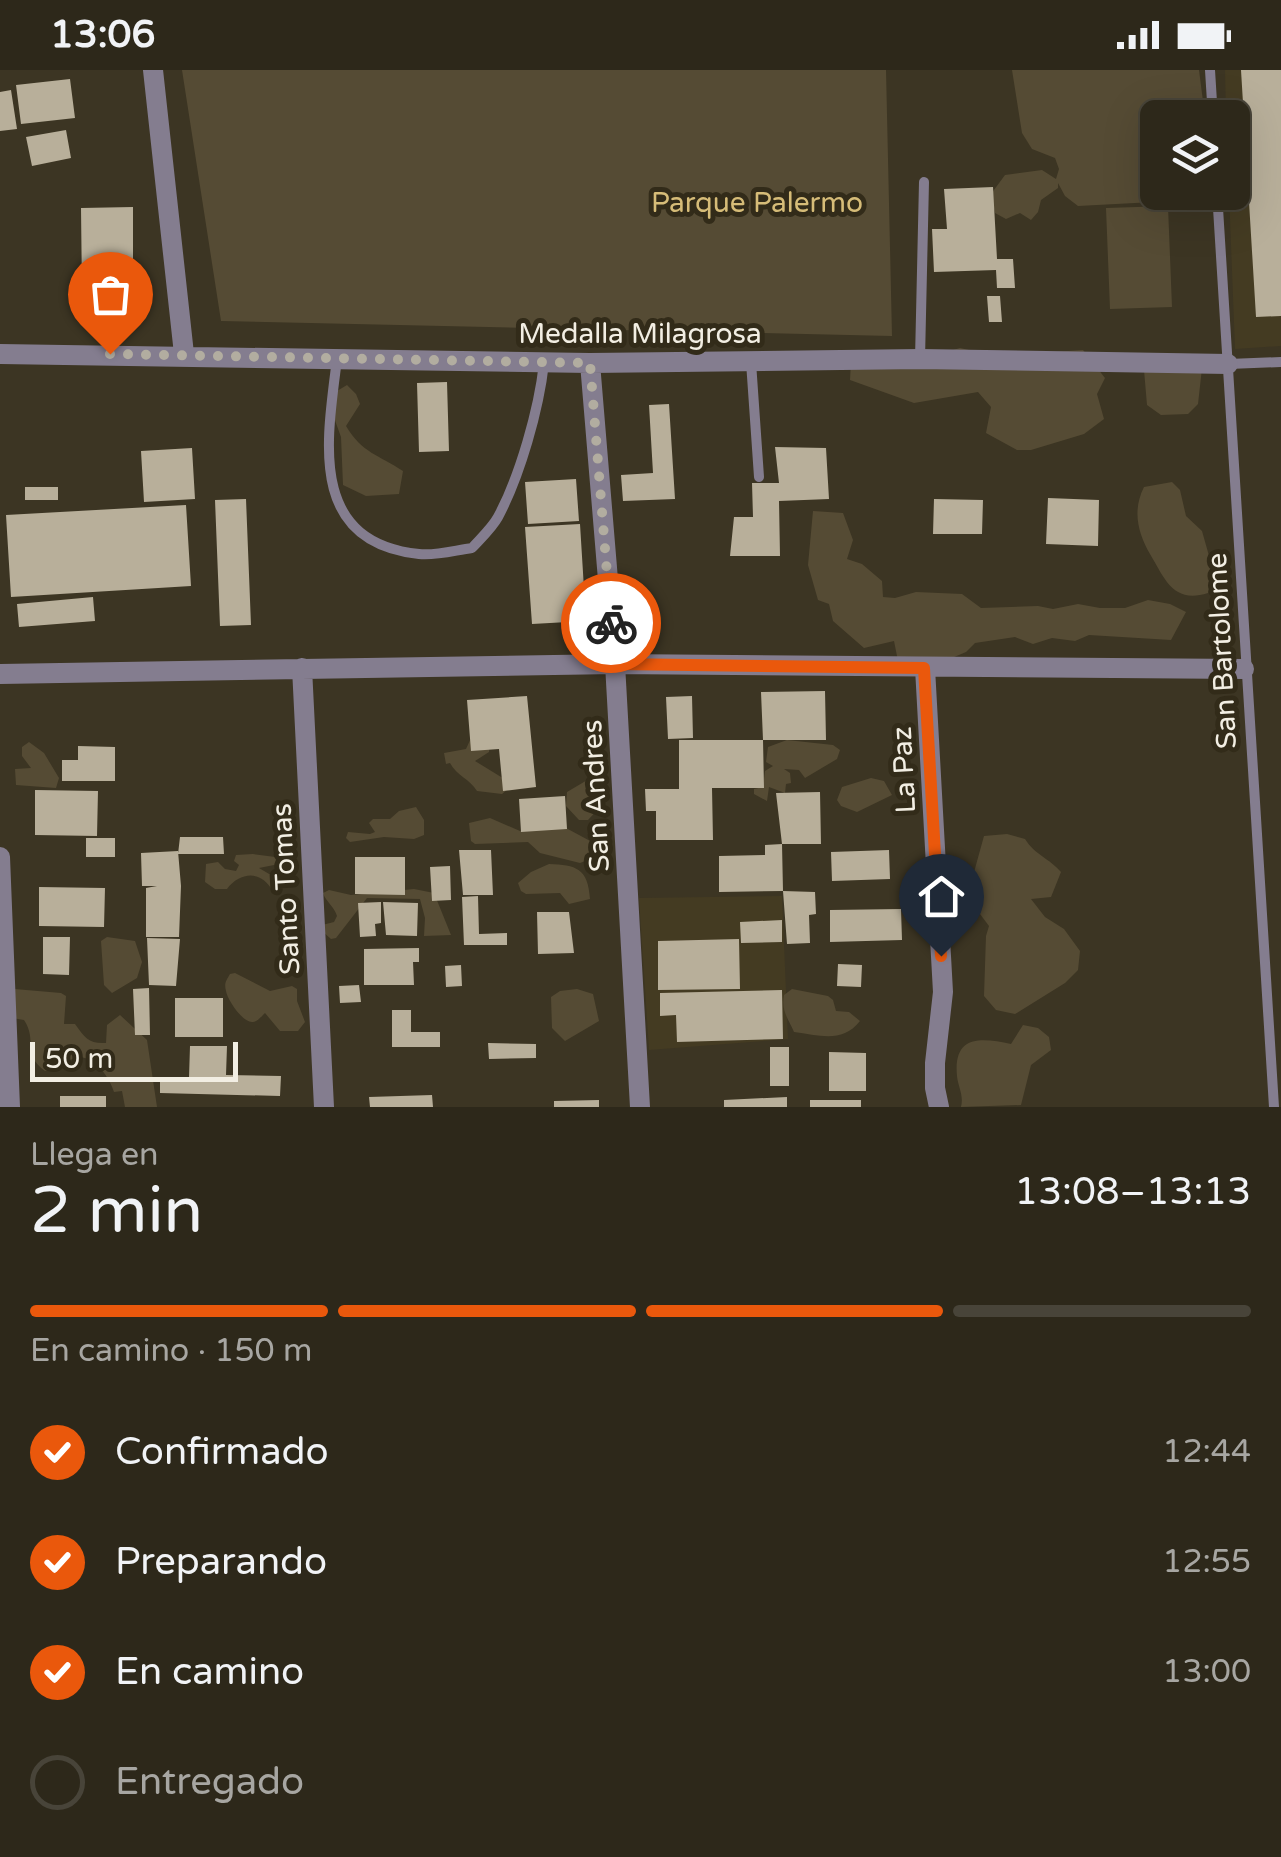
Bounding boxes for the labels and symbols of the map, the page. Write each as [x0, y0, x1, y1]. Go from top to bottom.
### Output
park label: Parque Palermo [651, 186, 863, 220]
pin [68, 252, 153, 355]
street label: Medalla Milagrosa [518, 317, 762, 351]
street label: San Bartolome [1200, 552, 1244, 750]
courier [561, 573, 661, 673]
street label: San Andres [575, 719, 617, 873]
street label: La Paz [885, 726, 923, 814]
street label: Santo Tomas [265, 802, 307, 976]
pin [899, 854, 984, 957]
scale bar [30, 1037, 238, 1081]

